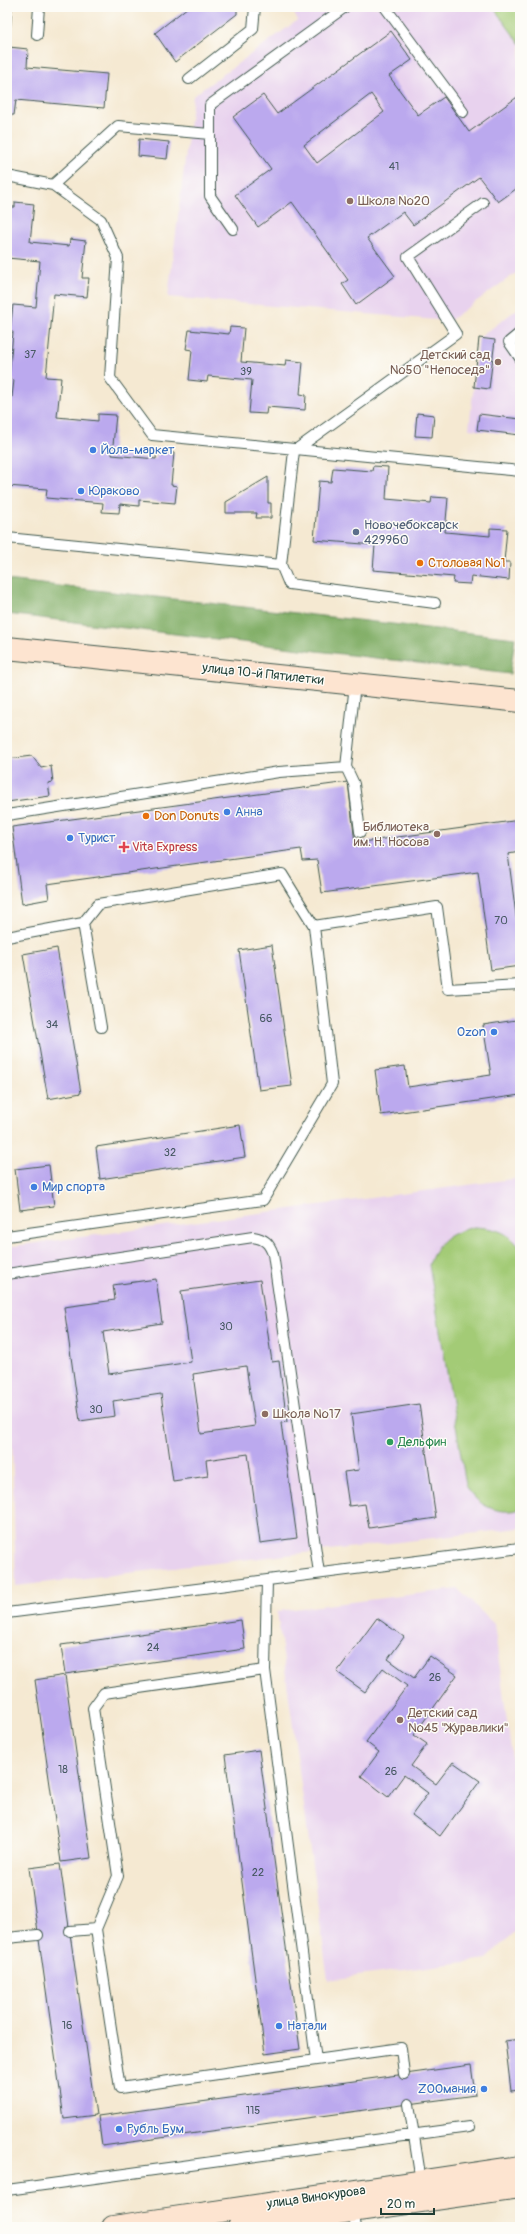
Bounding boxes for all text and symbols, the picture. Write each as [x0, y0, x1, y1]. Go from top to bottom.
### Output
house number: 41 [389, 160, 399, 173]
place label: Школа №20 [358, 193, 430, 209]
marker: Школа №20 [345, 196, 355, 206]
place label: Детский сад №50 "Непоседа" [390, 347, 490, 378]
house number: 37 [24, 348, 36, 361]
marker: Детский сад №50 "Непоседа" [493, 357, 503, 367]
house number: 39 [240, 365, 252, 378]
place label: Йола-маркет [101, 442, 175, 458]
marker: Йола-маркет [88, 445, 98, 455]
place label: Юраково [89, 483, 139, 499]
marker: Юраково [76, 486, 86, 496]
place label: Новочебоксарск 429960 [364, 517, 459, 548]
marker: Новочебоксарск 429960 [351, 527, 361, 537]
place label: Столовая №1 [428, 555, 506, 571]
marker: Столовая №1 [415, 558, 425, 568]
street label: улица 10-й Пятилетки [200, 660, 325, 688]
place label: Анна [235, 804, 262, 820]
marker: Анна [222, 807, 232, 817]
place label: Don Donuts [154, 808, 219, 824]
marker: Don Donuts [141, 811, 151, 821]
place label: Библиотека им. Н. Носова [354, 819, 429, 850]
marker: Библиотека им. Н. Носова [432, 829, 442, 839]
place label: Турист [78, 830, 116, 846]
marker: Турист [65, 833, 75, 843]
place label: Vita Express [132, 839, 198, 855]
marker: Vita Express [119, 842, 129, 852]
house number: 70 [494, 914, 508, 927]
house number: 66 [260, 1012, 272, 1025]
house number: 34 [46, 1018, 59, 1031]
place label: Ozon [457, 1024, 486, 1040]
marker: Ozon [489, 1027, 499, 1037]
house number: 32 [164, 1146, 176, 1159]
place label: Мир спорта [42, 1179, 105, 1195]
marker: Мир спорта [29, 1182, 39, 1192]
house number: 30 [219, 1320, 233, 1333]
house number: 30 [89, 1403, 103, 1416]
place label: Школа №17 [273, 1406, 341, 1422]
marker: Школа №17 [260, 1409, 270, 1419]
place label: Дельфин [397, 1434, 446, 1450]
marker: Дельфин [385, 1437, 395, 1447]
house number: 24 [147, 1641, 160, 1654]
house number: 26 [429, 1671, 441, 1684]
place label: Детский сад №45 "Журавлики" [407, 1705, 509, 1736]
marker: Детский сад №45 "Журавлики" [395, 1715, 405, 1725]
house number: 18 [58, 1763, 68, 1776]
house number: 26 [385, 1765, 397, 1778]
house number: 22 [252, 1866, 264, 1879]
place label: Натали [287, 2018, 327, 2034]
house number: 16 [62, 2019, 72, 2032]
marker: Натали [274, 2021, 284, 2031]
place label: ZOOмания [418, 2081, 476, 2097]
marker: ZOOмания [479, 2084, 489, 2094]
house number: 115 [246, 2104, 260, 2117]
place label: Рубль Бум [127, 2121, 184, 2137]
marker: Рубль Бум [114, 2124, 124, 2134]
street label: улица Винокурова [265, 2182, 366, 2212]
scale bar [381, 2190, 434, 2216]
text: 20 m [387, 2197, 416, 2212]

